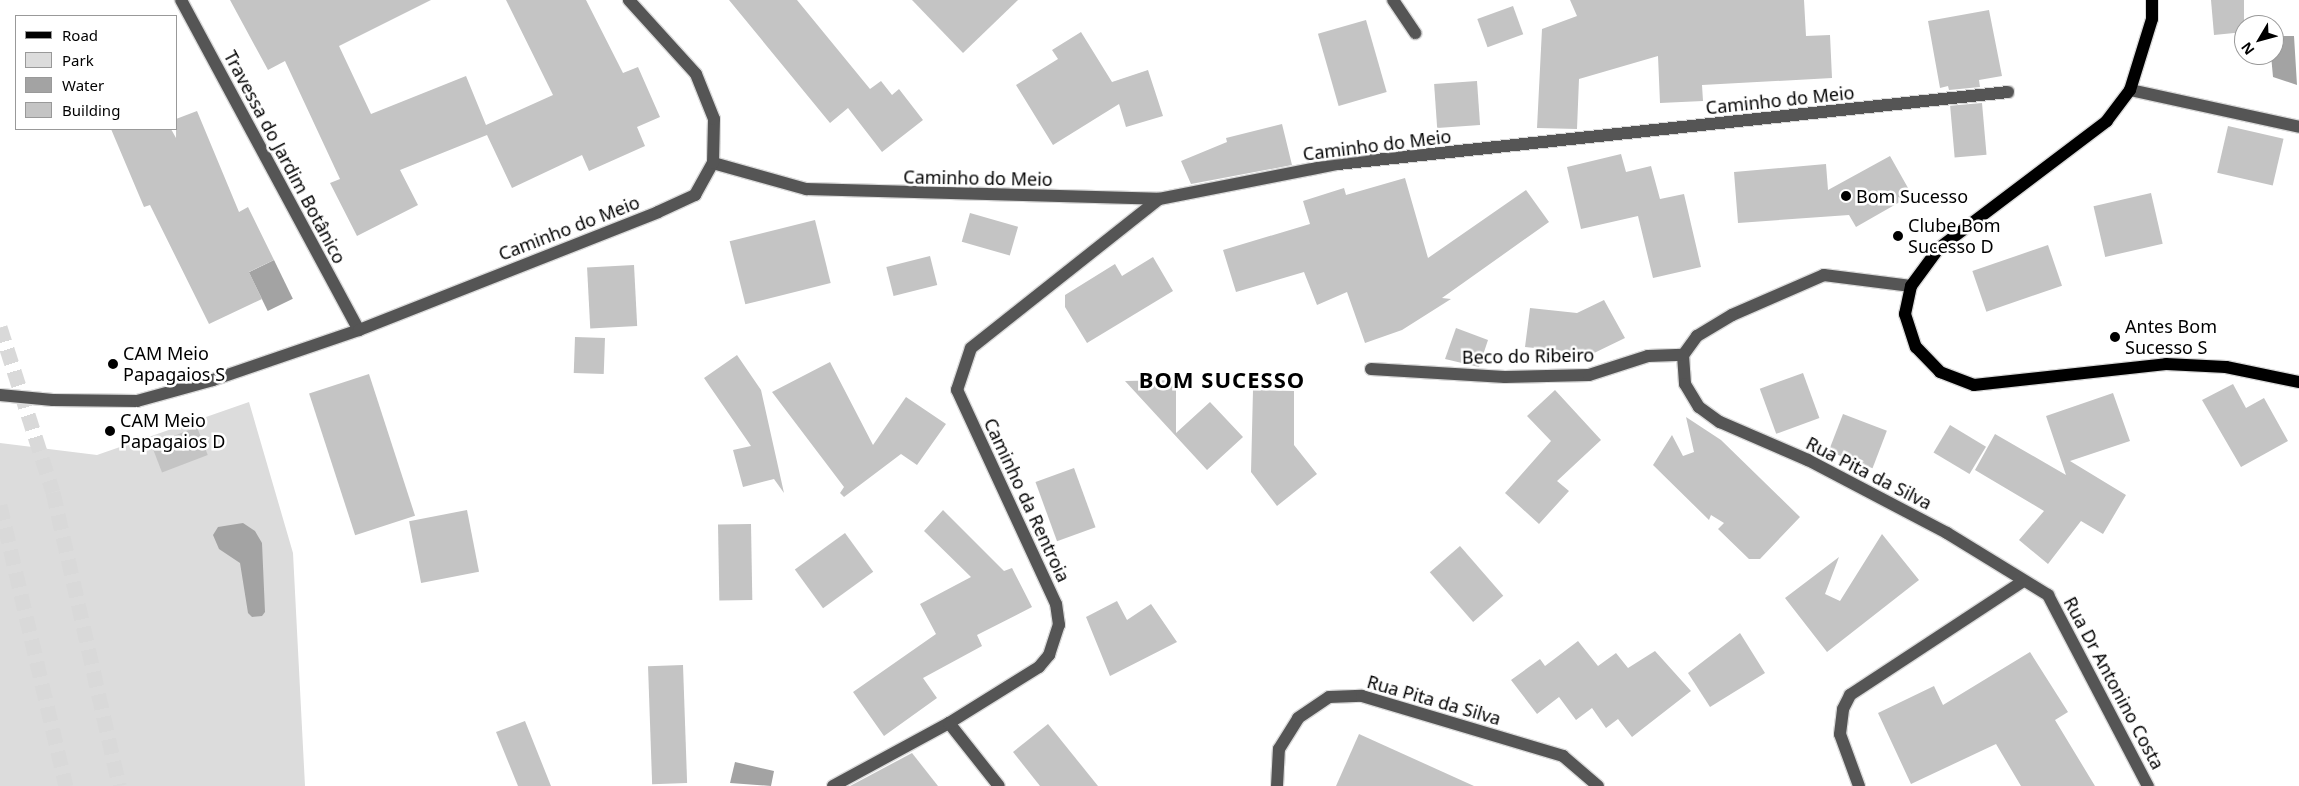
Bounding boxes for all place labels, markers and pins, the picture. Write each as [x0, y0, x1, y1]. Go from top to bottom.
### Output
place label: Bom Sucesso [1856, 185, 1968, 207]
marker: Bom Sucesso [1840, 190, 1852, 202]
place label: Clube Bom Sucesso D [1908, 215, 2000, 258]
marker: Clube Bom Sucesso D [1892, 230, 1904, 242]
place label: Antes Bom Sucesso S [2125, 316, 2217, 358]
marker: Antes Bom Sucesso S [2109, 331, 2121, 343]
place label: CAM Meio Papagaios S [123, 343, 225, 386]
marker: CAM Meio Papagaios S [107, 358, 119, 370]
place label: CAM Meio Papagaios D [120, 410, 225, 452]
marker: CAM Meio Papagaios D [104, 425, 116, 437]

